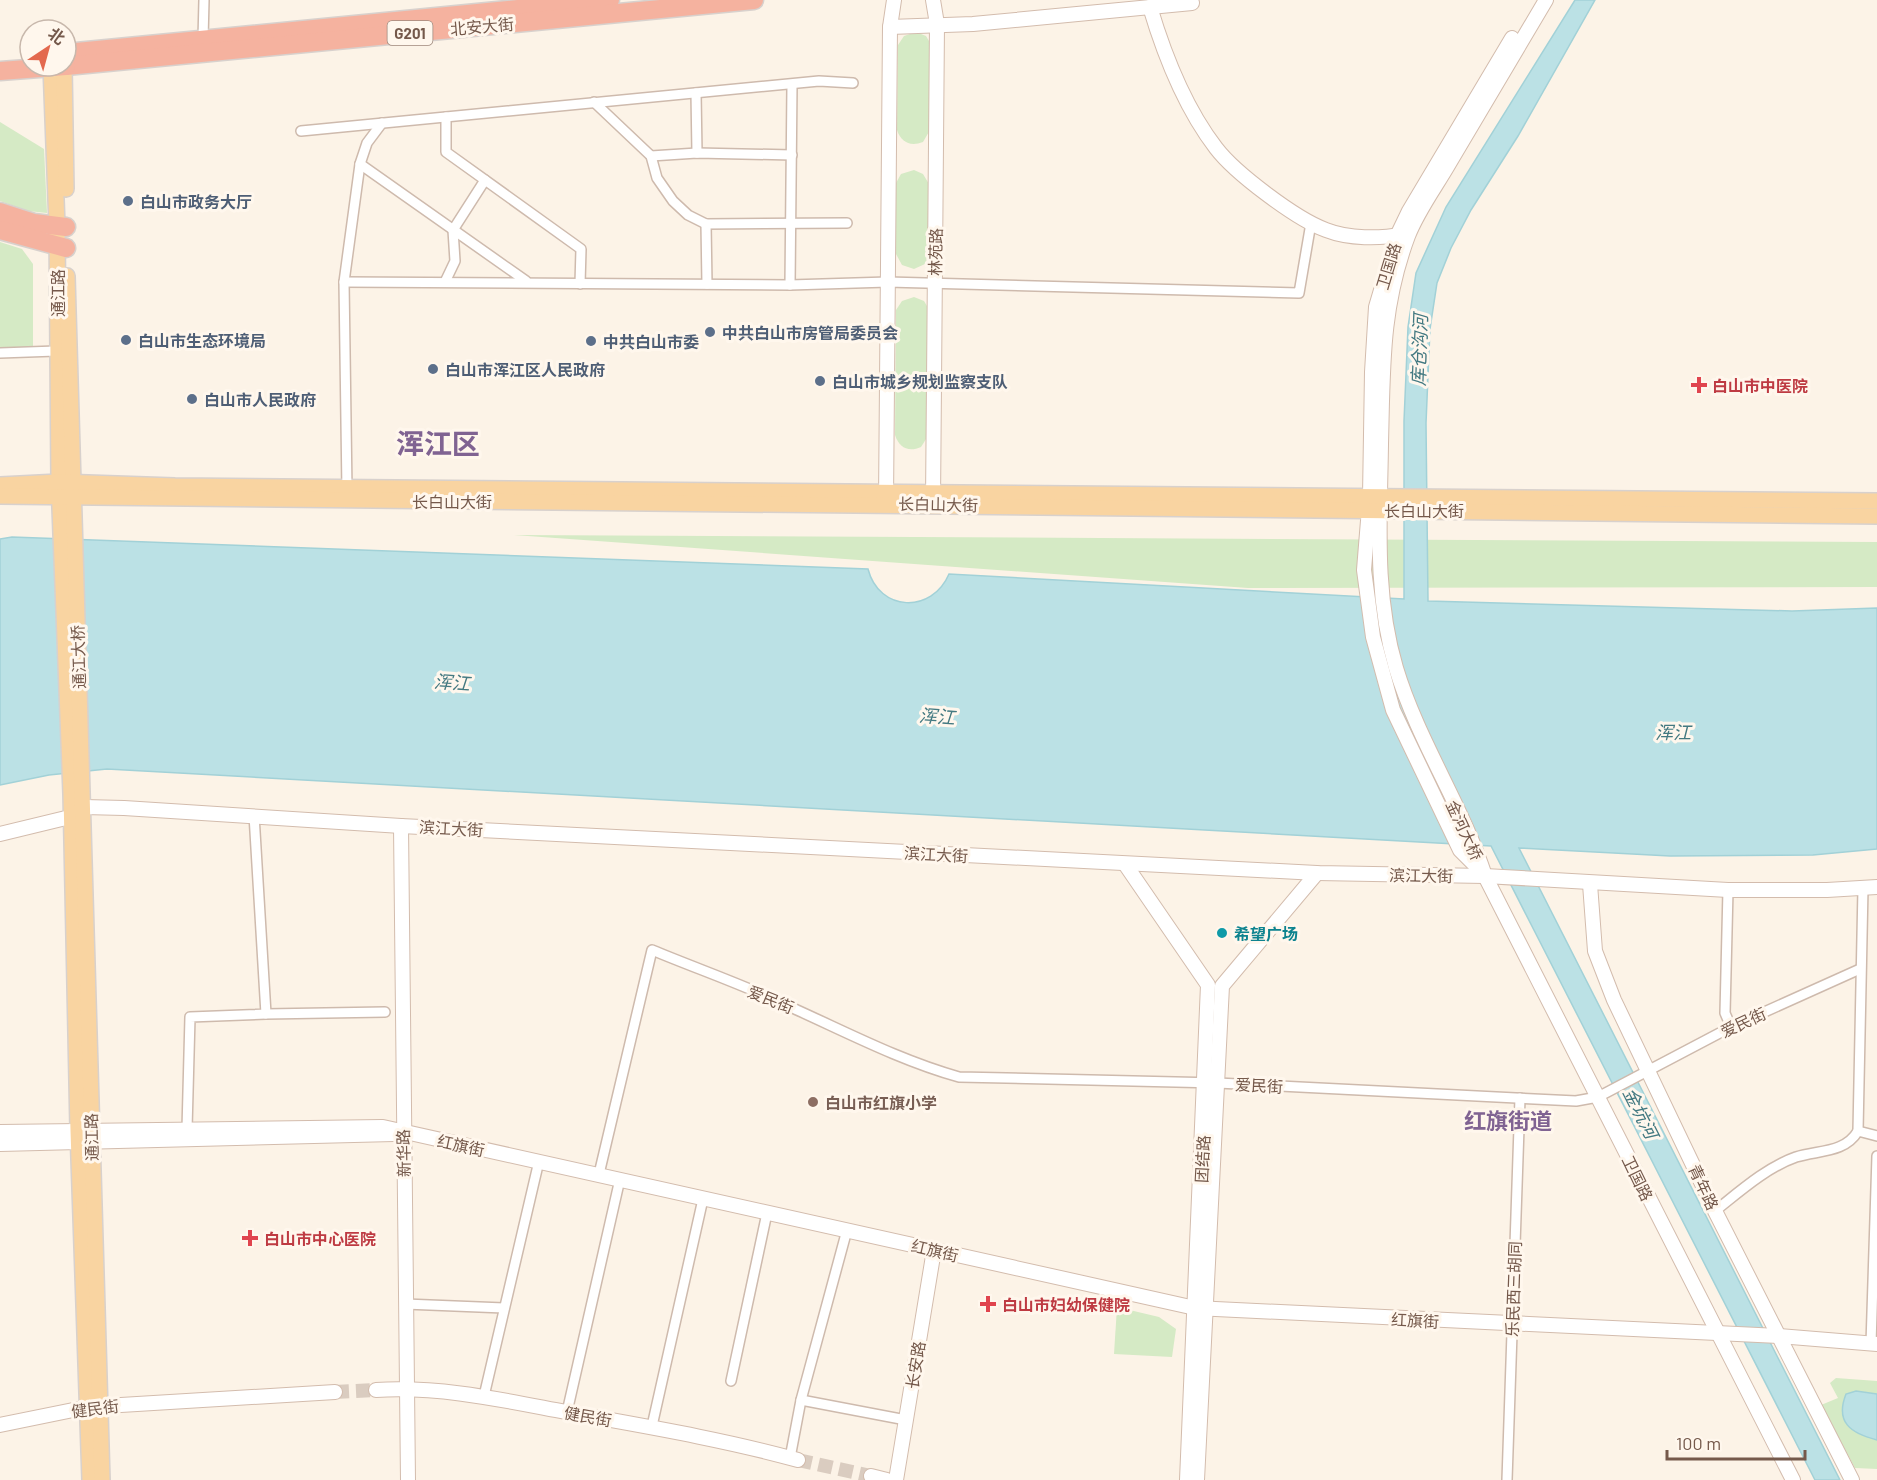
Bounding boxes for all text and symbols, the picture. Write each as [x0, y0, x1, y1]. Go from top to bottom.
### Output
street label: 北安大街 [449, 14, 515, 38]
north arrow [18, 18, 78, 78]
road number: G201 [388, 21, 432, 45]
text: 北 [45, 23, 69, 48]
place label: 白山市政务大厅 [140, 192, 252, 211]
marker: 白山市政务大厅 [121, 194, 135, 208]
street label: 林苑路 [925, 228, 945, 276]
street label: 卫国路 [1372, 240, 1404, 292]
street label: 通江路 [48, 269, 67, 317]
water label: 库仓沟河 [1407, 311, 1431, 386]
place label: 中共白山市房管局委员会 [722, 323, 898, 342]
marker: 中共白山市房管局委员会 [703, 325, 717, 339]
place label: 白山市生态环境局 [138, 331, 266, 350]
place label: 中共白山市委 [603, 332, 699, 351]
marker: 白山市生态环境局 [119, 333, 133, 347]
marker: 中共白山市委 [584, 334, 598, 348]
place label: 白山市浑江区人民政府 [445, 360, 605, 379]
marker: 白山市浑江区人民政府 [426, 362, 440, 376]
place label: 白山市城乡规划监察支队 [832, 372, 1008, 391]
marker: 白山市城乡规划监察支队 [813, 374, 827, 388]
marker: 白山市中医院 [1690, 376, 1708, 394]
place label: 白山市中医院 [1712, 376, 1808, 395]
place label: 白山市人民政府 [204, 390, 316, 409]
marker: 白山市人民政府 [185, 392, 199, 406]
district label: 浑江区 [396, 426, 480, 460]
street label: 长白山大街 [412, 492, 492, 511]
street label: 长白山大街 [898, 494, 978, 514]
street label: 长白山大街 [1384, 501, 1464, 520]
street label: 通江大桥 [67, 625, 89, 689]
water label: 浑江 [433, 670, 473, 694]
water label: 浑江 [918, 704, 958, 728]
water label: 浑江 [1655, 721, 1693, 743]
street label: 金河大桥 [1443, 797, 1487, 863]
street label: 滨江大街 [419, 817, 483, 839]
street label: 滨江大街 [904, 843, 968, 865]
street label: 滨江大街 [1389, 865, 1453, 885]
place label: 希望广场 [1234, 924, 1298, 943]
marker: 希望广场 [1215, 926, 1229, 940]
street label: 爱民街 [745, 981, 797, 1017]
street label: 爱民街 [1717, 1003, 1769, 1041]
street label: 爱民街 [1235, 1074, 1283, 1096]
water label: 金坑河 [1619, 1084, 1664, 1145]
place label: 白山市红旗小学 [825, 1093, 937, 1112]
marker: 白山市红旗小学 [806, 1095, 820, 1109]
district label: 红旗街道 [1464, 1107, 1552, 1133]
street label: 通江路 [81, 1113, 101, 1161]
street label: 新华路 [393, 1129, 413, 1177]
street label: 红旗街 [436, 1131, 486, 1159]
street label: 团结路 [1191, 1135, 1213, 1183]
street label: 卫国路 [1619, 1152, 1657, 1204]
street label: 青年路 [1685, 1161, 1723, 1213]
marker: 白山市中心医院 [241, 1229, 259, 1247]
place label: 白山市中心医院 [264, 1229, 376, 1248]
street label: 红旗街 [909, 1235, 961, 1265]
street label: 乐民西三胡同 [1502, 1241, 1524, 1337]
marker: 白山市妇幼保健院 [979, 1295, 997, 1313]
place label: 白山市妇幼保健院 [1002, 1295, 1130, 1314]
street label: 红旗街 [1391, 1309, 1439, 1331]
street label: 长安路 [902, 1340, 928, 1390]
street label: 健民街 [70, 1396, 120, 1420]
street label: 健民街 [563, 1402, 613, 1430]
scale bar [1667, 1423, 1805, 1461]
text: 100 m [1676, 1432, 1721, 1454]

